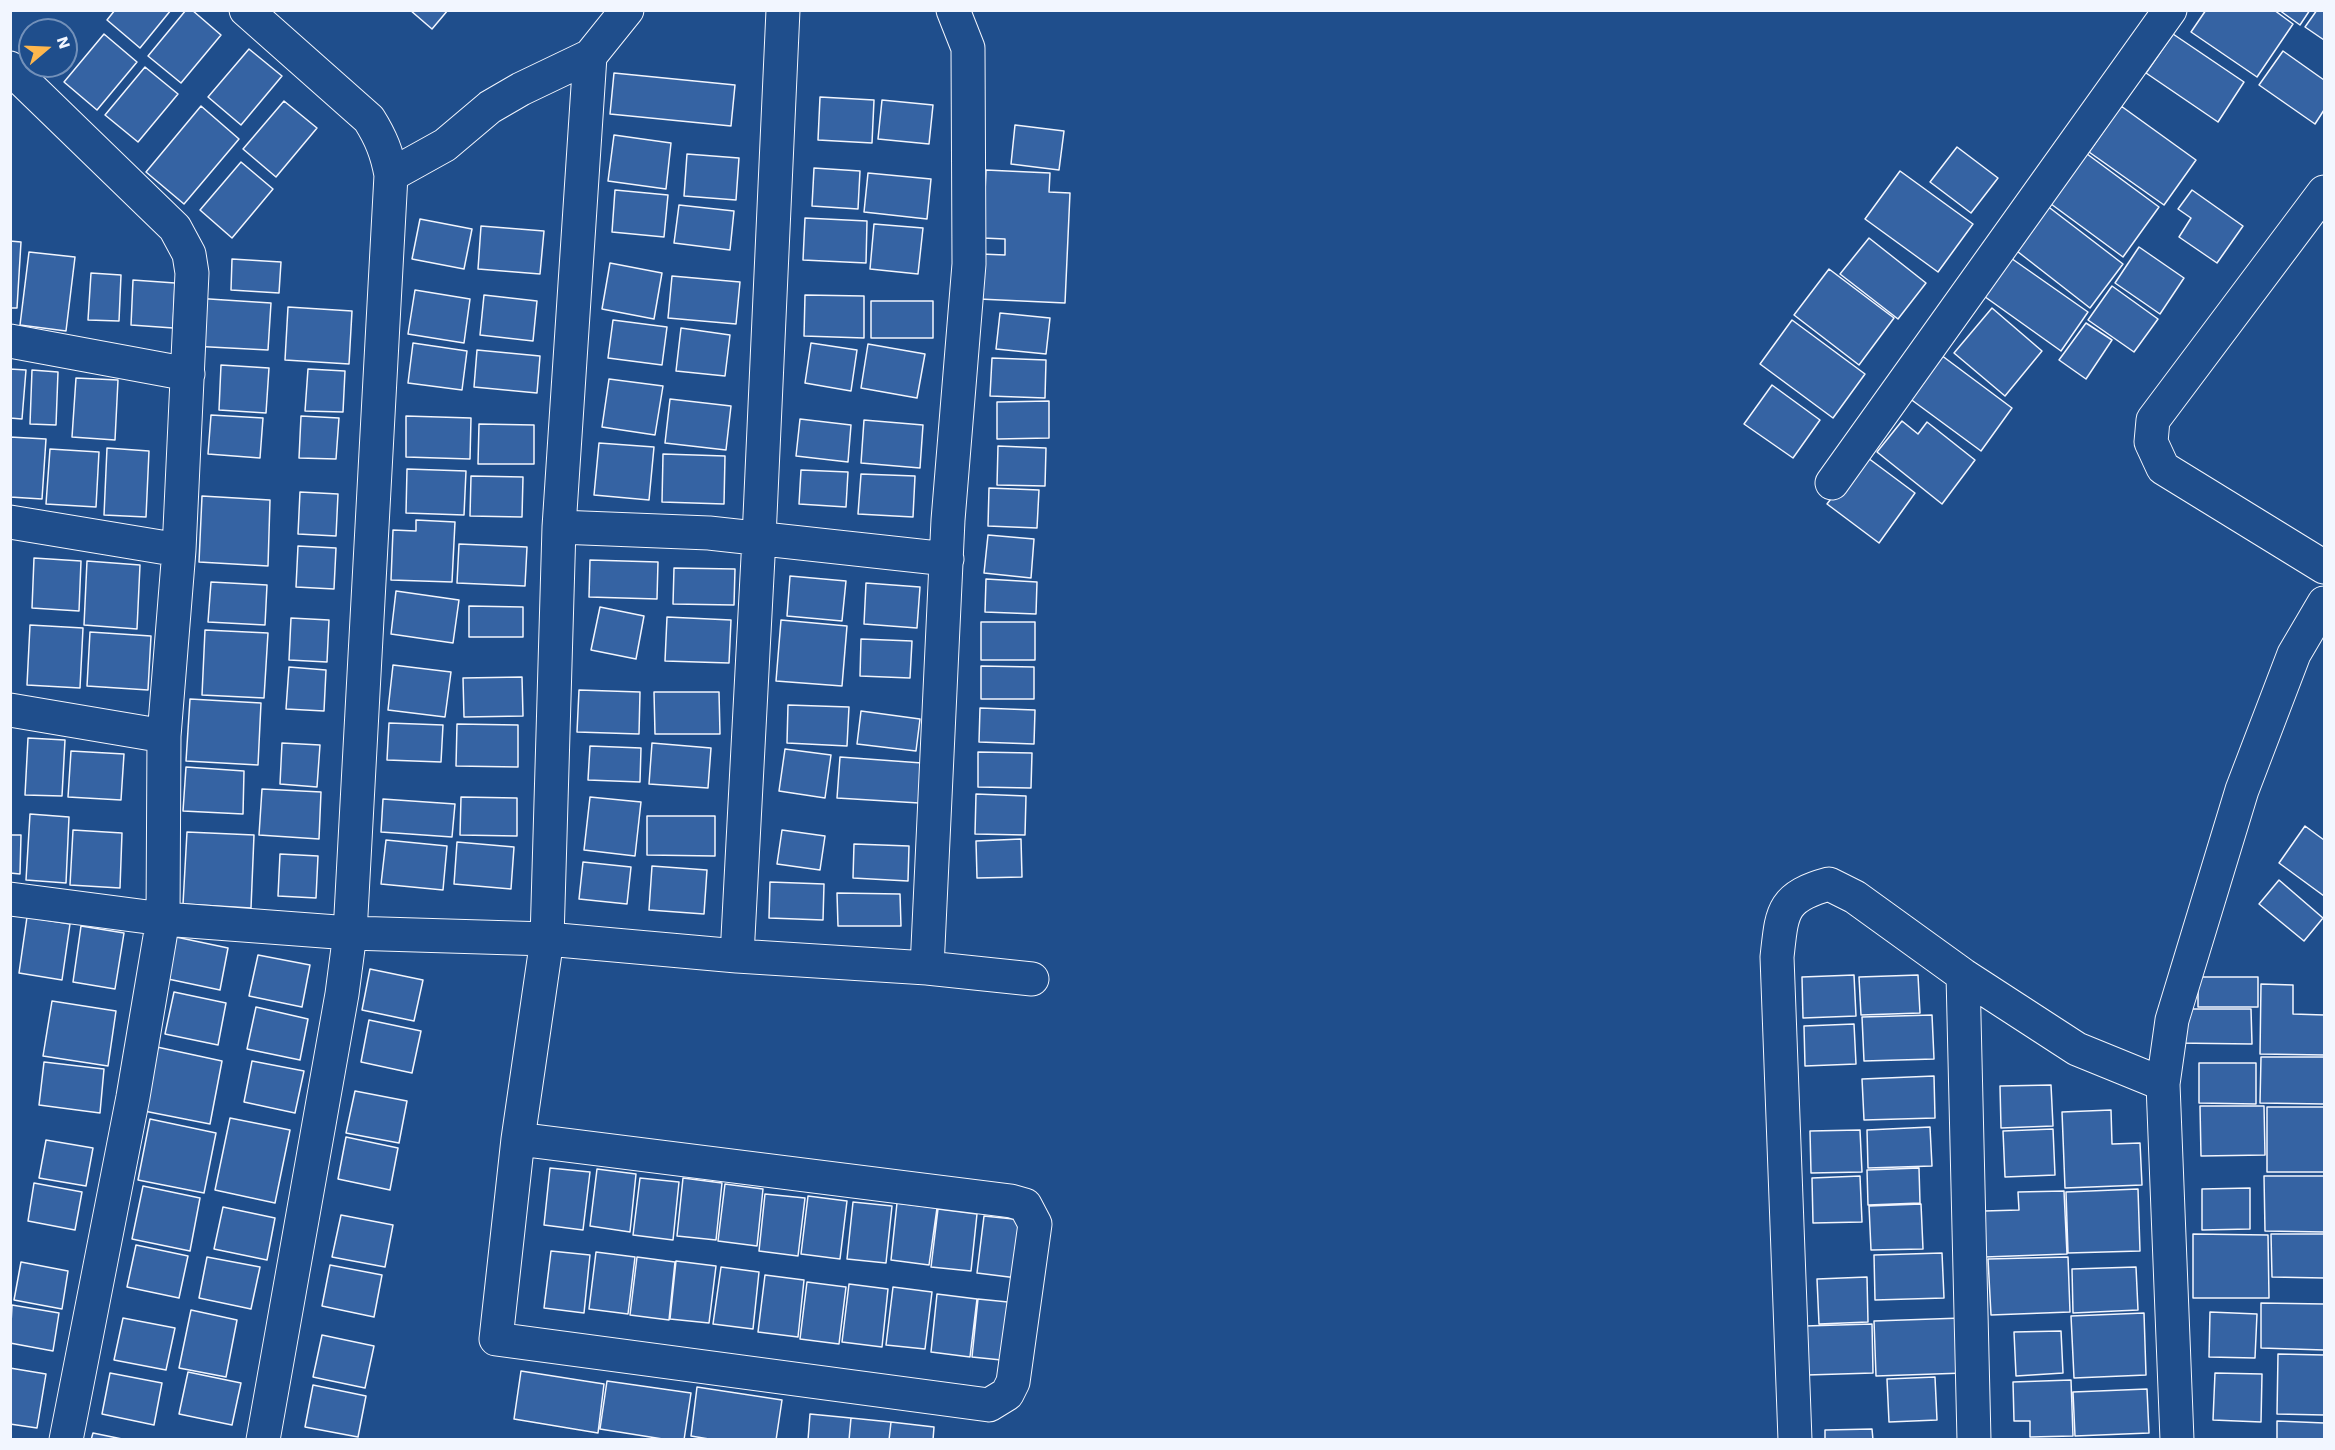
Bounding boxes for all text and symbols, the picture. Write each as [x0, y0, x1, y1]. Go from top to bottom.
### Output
north arrow [18, 18, 78, 78]
text: N [53, 34, 75, 51]

